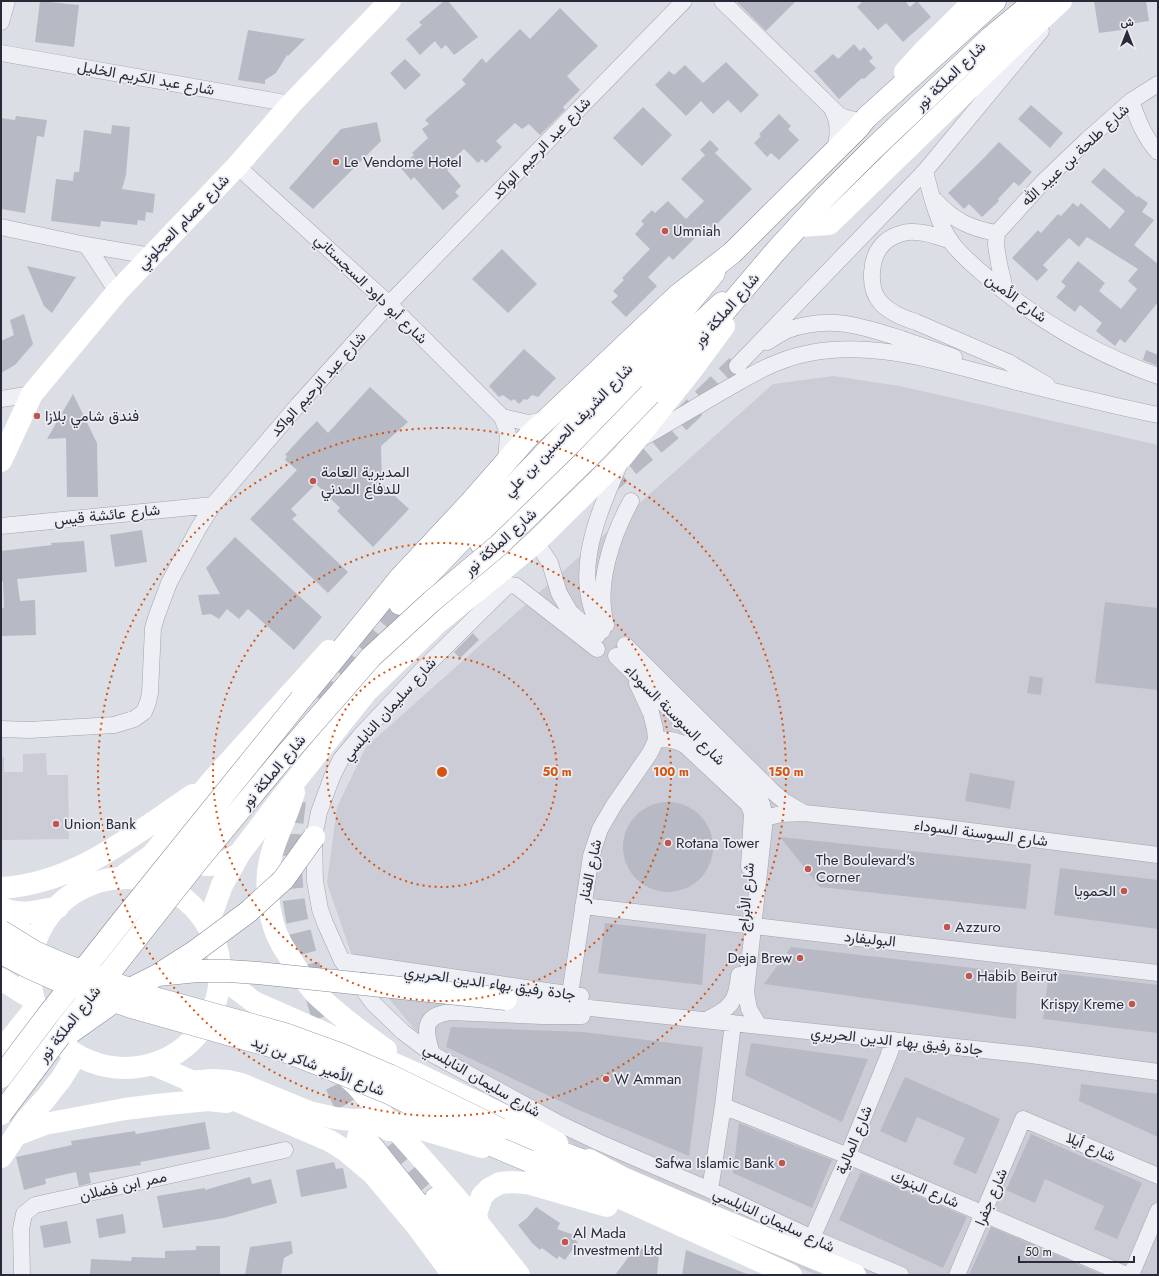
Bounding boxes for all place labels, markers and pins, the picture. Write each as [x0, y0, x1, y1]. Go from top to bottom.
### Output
place label: Le Vendome Hotel [344, 151, 462, 173]
marker: Le Vendome Hotel [331, 157, 341, 167]
place label: Umniah [673, 220, 721, 242]
marker: Umniah [660, 226, 670, 236]
place label: فندق شامي بلازا [45, 405, 139, 429]
marker: فندق شامي بلازا [32, 411, 42, 421]
place label: المديرية العامة للدفاع المدني [321, 461, 409, 502]
marker: المديرية العامة للدفاع المدني [308, 476, 318, 486]
centre of rings [435, 765, 449, 779]
place label: Union Bank [64, 813, 136, 835]
marker: Union Bank [51, 819, 61, 829]
place label: Rotana Tower [676, 832, 760, 854]
marker: Rotana Tower [663, 838, 673, 848]
place label: The Boulevard's Corner [816, 849, 915, 888]
marker: The Boulevard's Corner [803, 864, 813, 874]
place label: الحمويا [1074, 880, 1116, 902]
marker: الحمويا [1119, 886, 1129, 896]
place label: Azzuro [955, 916, 1001, 938]
marker: Azzuro [942, 922, 952, 932]
place label: Deja Brew [728, 947, 793, 969]
marker: Deja Brew [795, 953, 805, 963]
place label: Habib Beirut [977, 965, 1057, 987]
marker: Habib Beirut [964, 971, 974, 981]
place label: Krispy Kreme [1040, 993, 1124, 1015]
marker: Krispy Kreme [1127, 999, 1137, 1009]
place label: W Amman [614, 1068, 682, 1090]
marker: W Amman [601, 1074, 611, 1084]
place label: Safwa Islamic Bank [655, 1152, 774, 1174]
marker: Safwa Islamic Bank [777, 1158, 787, 1168]
place label: Al Mada Investment Ltd [573, 1222, 663, 1261]
marker: Al Mada Investment Ltd [560, 1237, 570, 1247]

